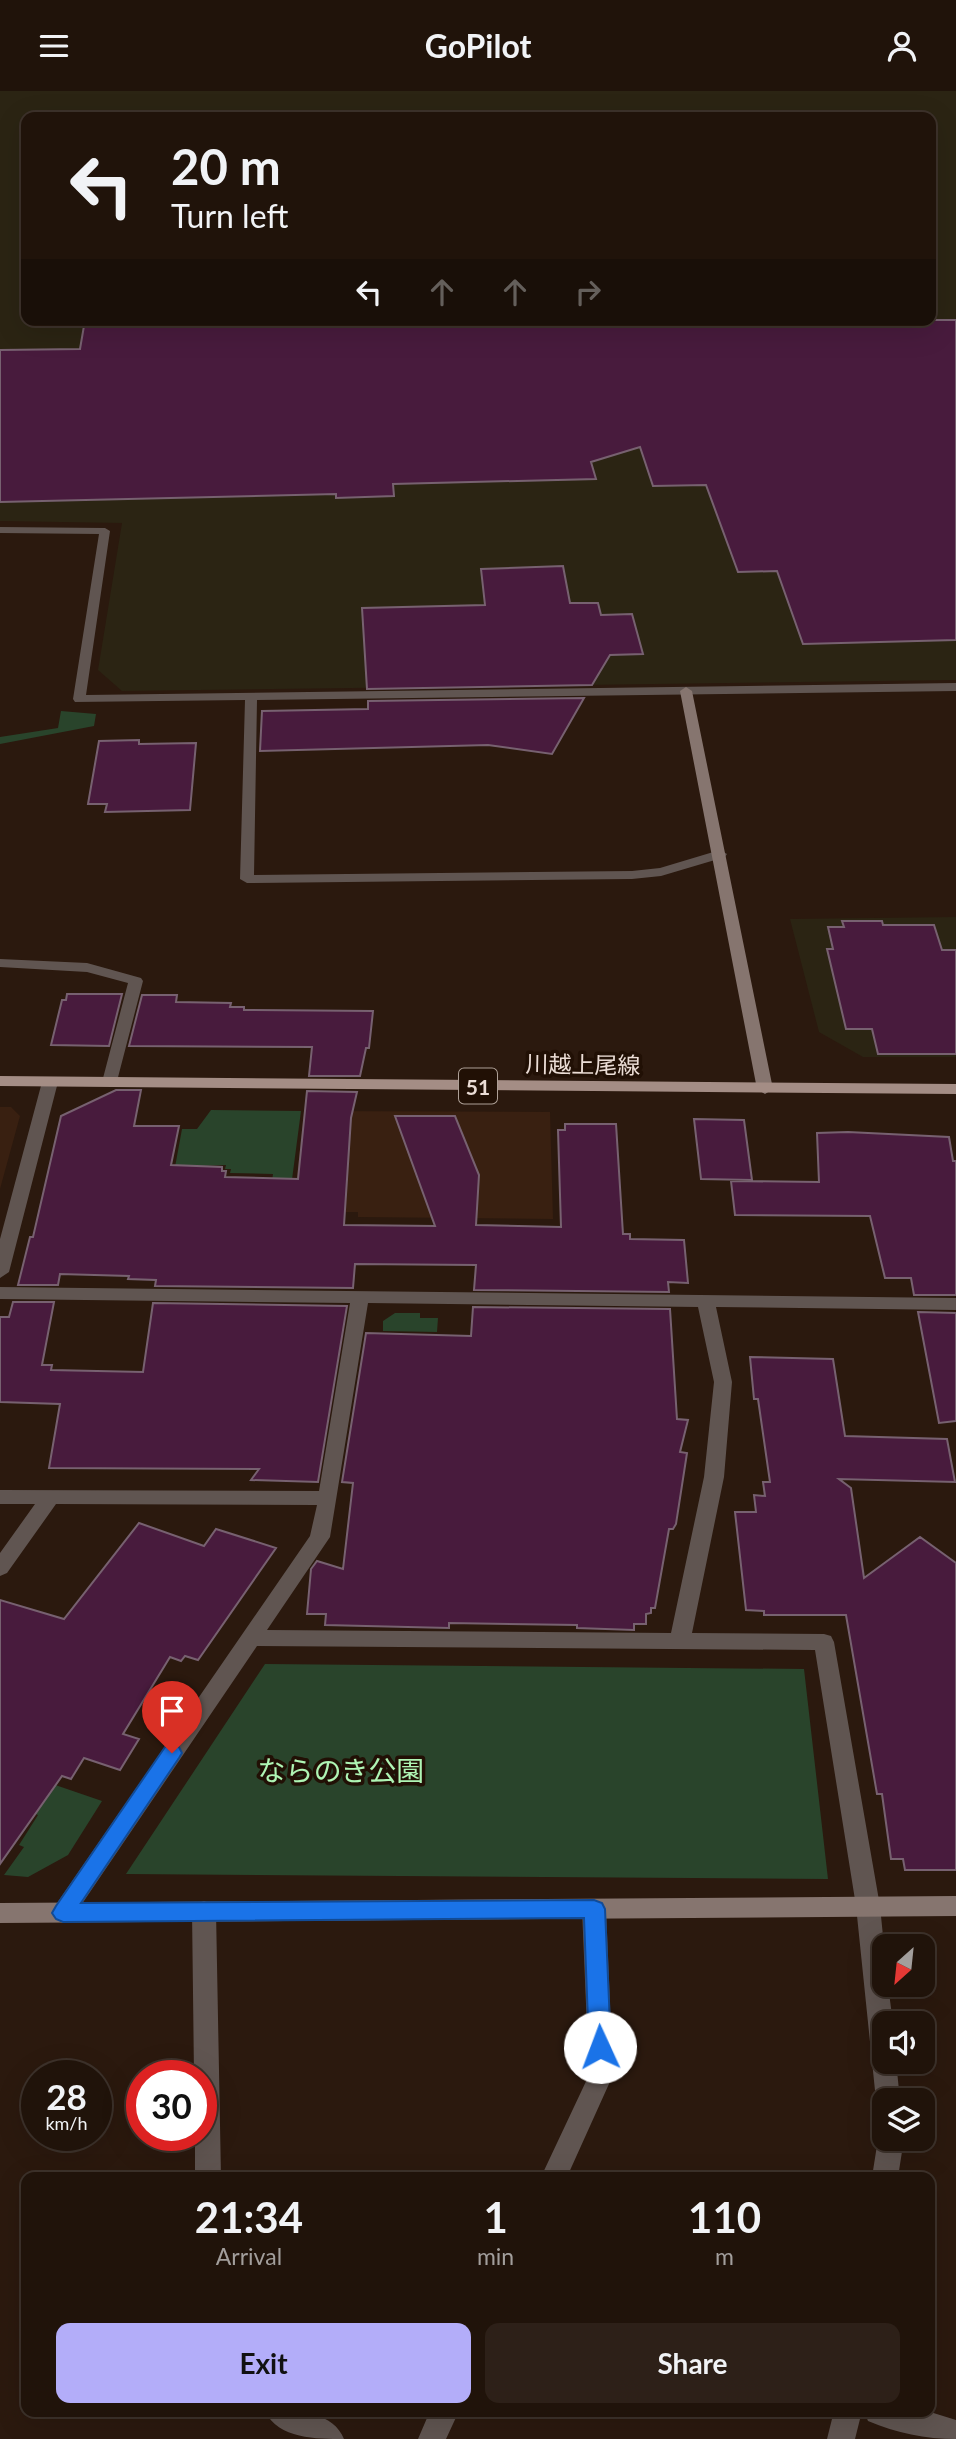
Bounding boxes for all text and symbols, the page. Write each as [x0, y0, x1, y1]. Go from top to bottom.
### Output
text: GoPilot [425, 26, 531, 65]
icon: menu [35, 27, 73, 65]
icon: person [883, 27, 921, 65]
text: 20 m [171, 137, 281, 195]
icon: left [56, 140, 147, 231]
text: Turn left [171, 196, 288, 235]
icon: left [350, 273, 388, 311]
icon: ahead [423, 273, 461, 311]
icon: ahead [496, 273, 534, 311]
icon: right [569, 273, 607, 311]
street label: 川越上尾線 [525, 1049, 641, 1079]
road number: 51 [459, 1069, 497, 1103]
pin [142, 1681, 202, 1753]
icon: arrive [153, 1692, 191, 1730]
park label: ならのき公園 [257, 1753, 425, 1787]
north arrow [872, 1934, 934, 1997]
map controls [872, 1934, 935, 2151]
position arrow [563, 2010, 637, 2084]
button: sound [872, 2011, 935, 2074]
speed limit sign: 30 [126, 2060, 217, 2151]
text: 28 [46, 2075, 87, 2117]
button: layers [872, 2088, 935, 2151]
text: km/h [45, 2112, 88, 2134]
text: 21:34 [195, 2192, 303, 2242]
text: 1 [483, 2192, 508, 2242]
text: 110 [688, 2192, 761, 2242]
text: Arrival [216, 2242, 282, 2270]
text: min [477, 2242, 514, 2270]
text: m [715, 2242, 734, 2270]
button: Exit [56, 2323, 471, 2403]
button: Share [485, 2323, 900, 2403]

